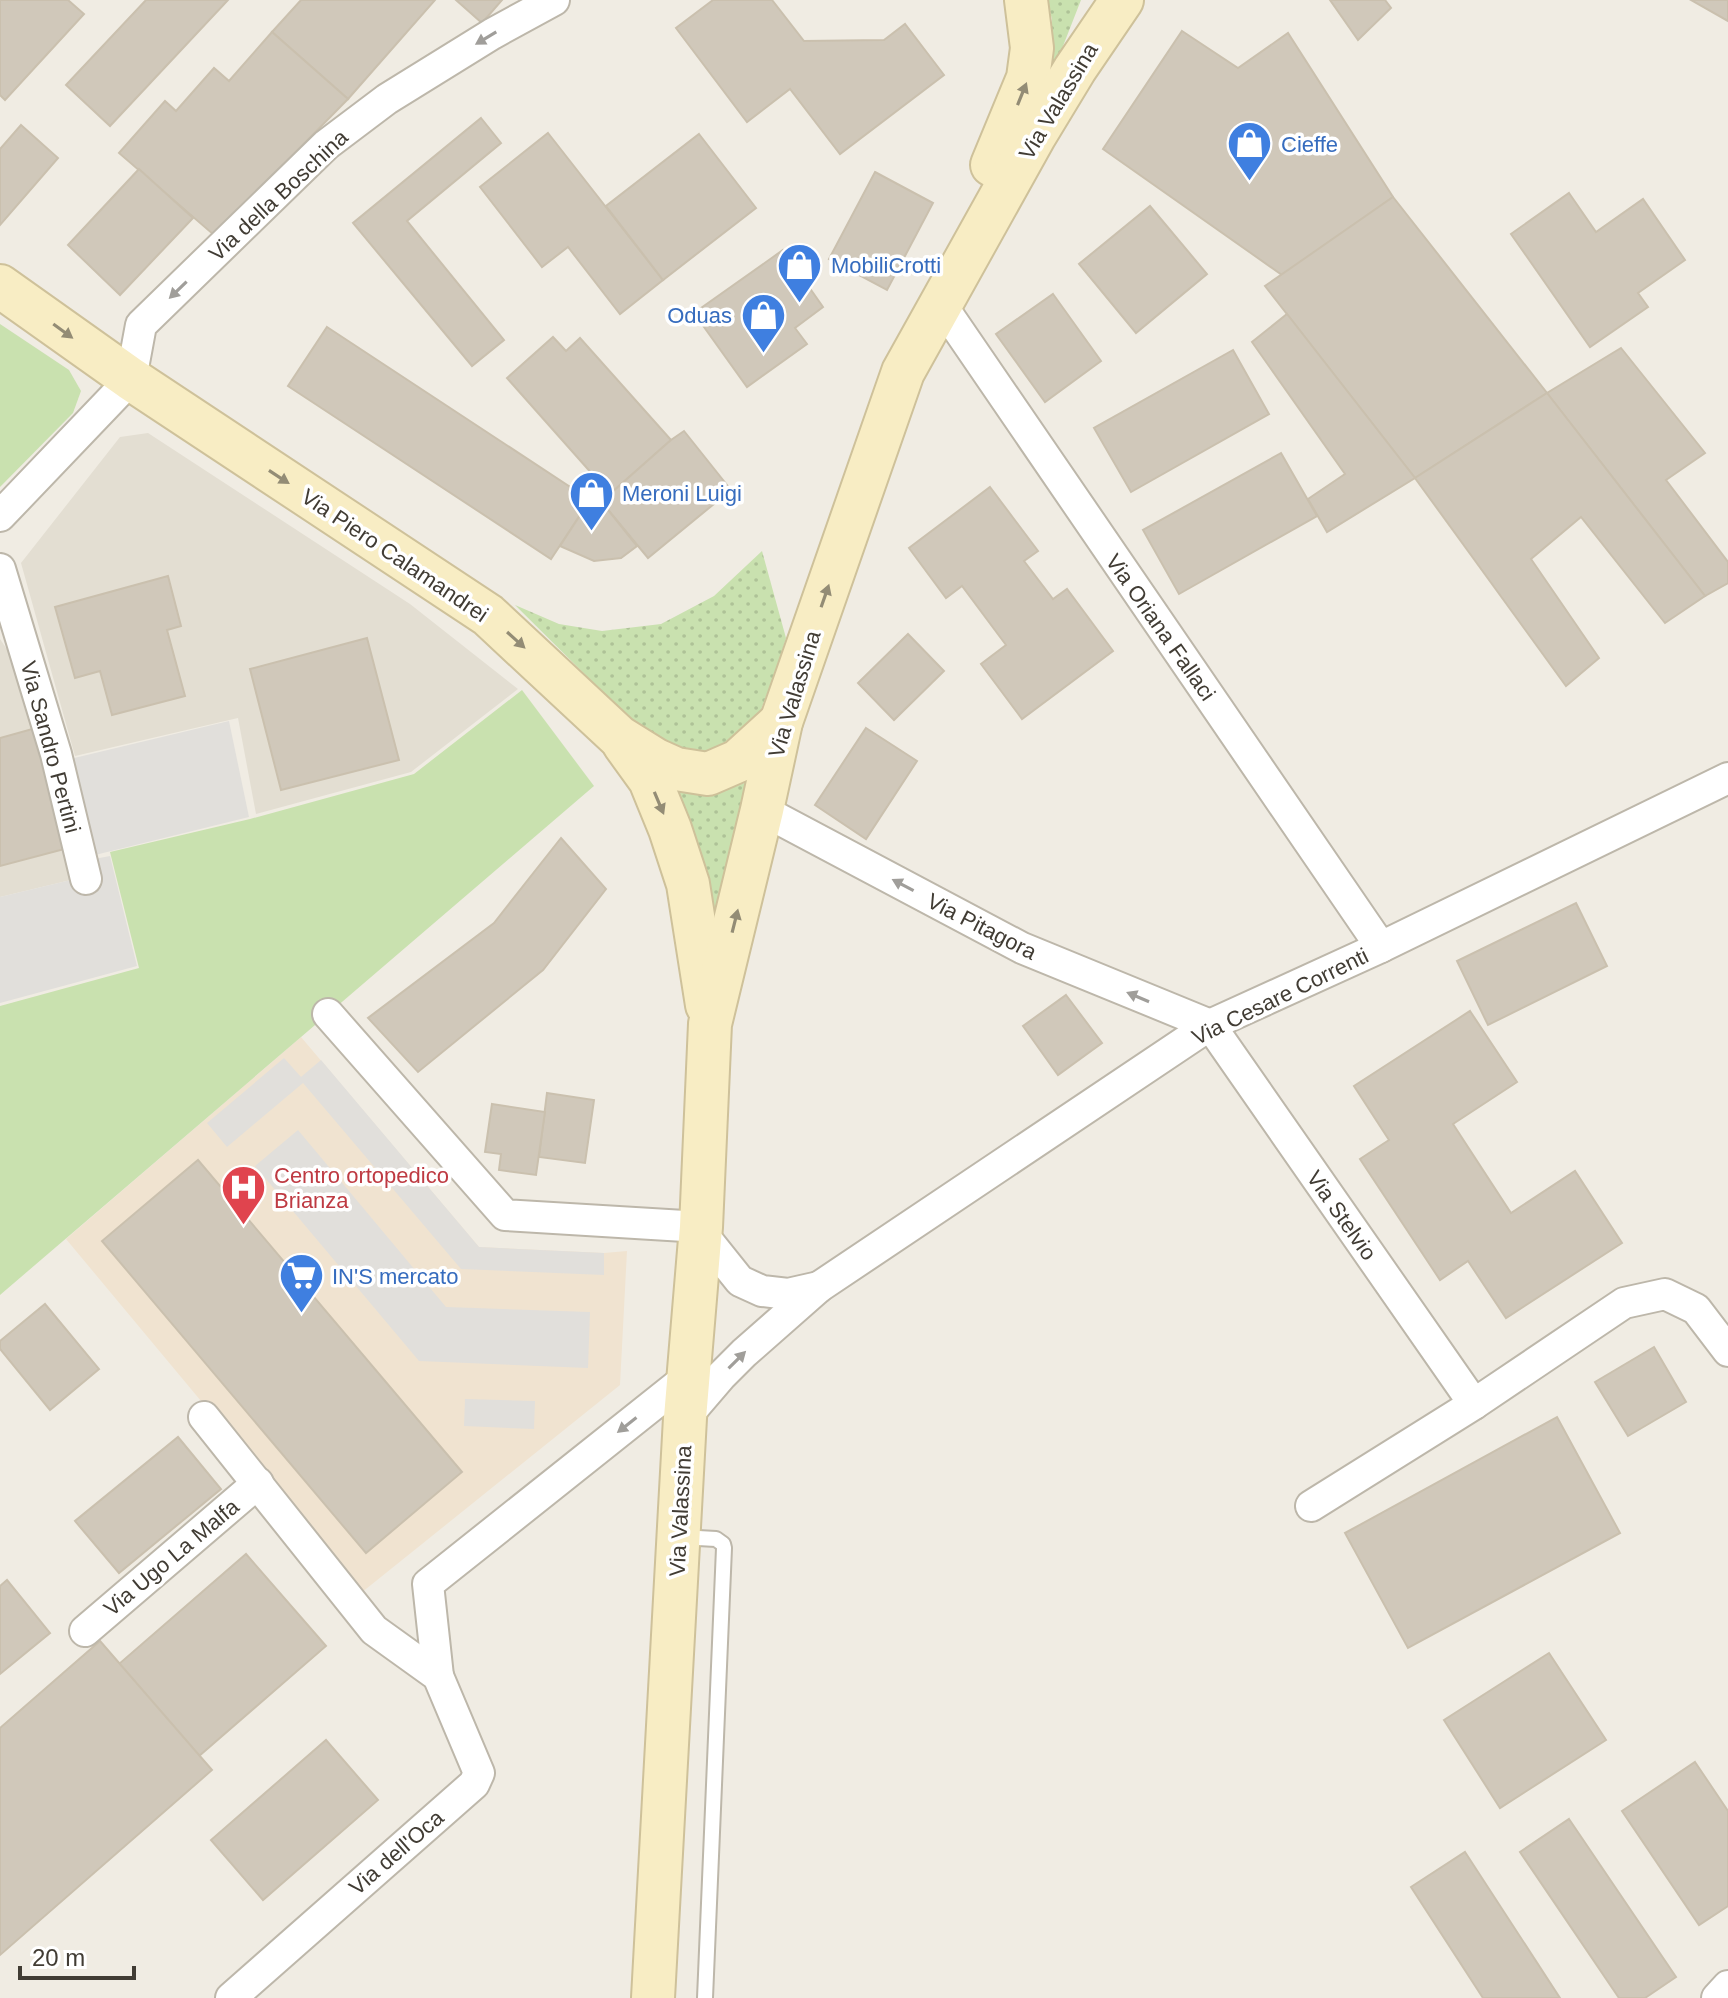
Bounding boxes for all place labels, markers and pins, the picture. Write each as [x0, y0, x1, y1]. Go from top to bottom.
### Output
shop icon: Cieffe [1226, 120, 1274, 183]
place label: Cieffe [1281, 132, 1338, 157]
shop icon: MobiliCrotti [776, 241, 824, 304]
place label: MobiliCrotti [831, 253, 941, 278]
shop icon: Oduas [739, 291, 787, 354]
place label: Oduas [667, 303, 732, 328]
shop icon: Meroni Luigi [567, 469, 615, 532]
place label: Meroni Luigi [622, 481, 742, 506]
place label: Centro ortopedico Brianza [274, 1163, 449, 1213]
hospital icon: Centro ortopedico Brianza [219, 1164, 267, 1227]
supermarket icon: IN'S mercato [277, 1252, 325, 1315]
place label: IN'S mercato [332, 1264, 458, 1289]

